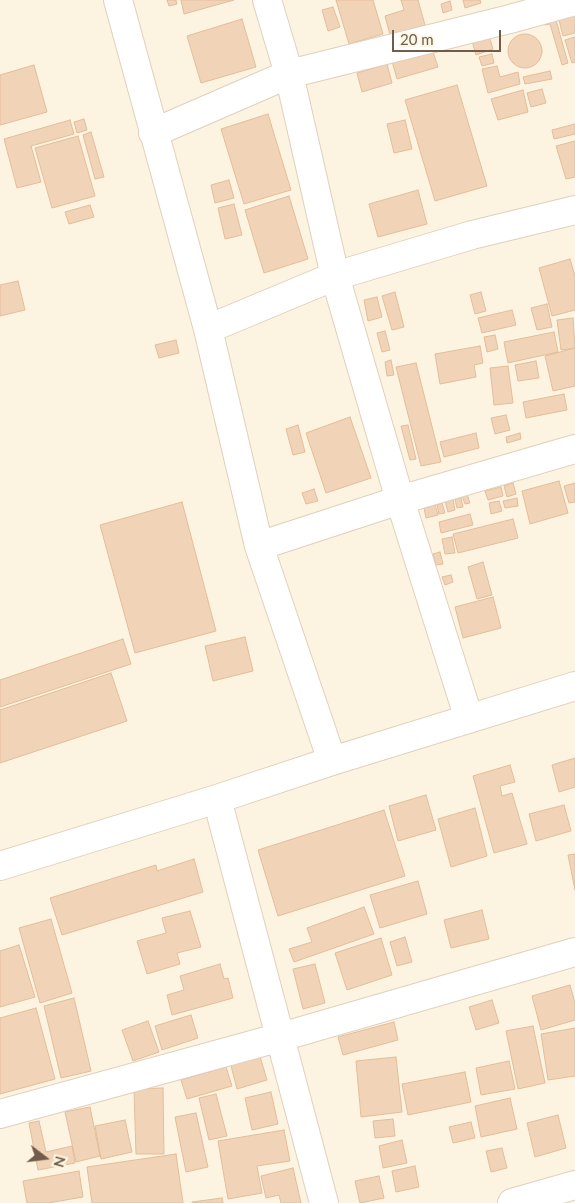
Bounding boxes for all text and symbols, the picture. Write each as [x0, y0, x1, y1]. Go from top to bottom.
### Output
scale bar [395, 20, 504, 52]
text: 20 m [400, 30, 434, 48]
north arrow [20, 1133, 70, 1183]
text: N [50, 1155, 70, 1169]

